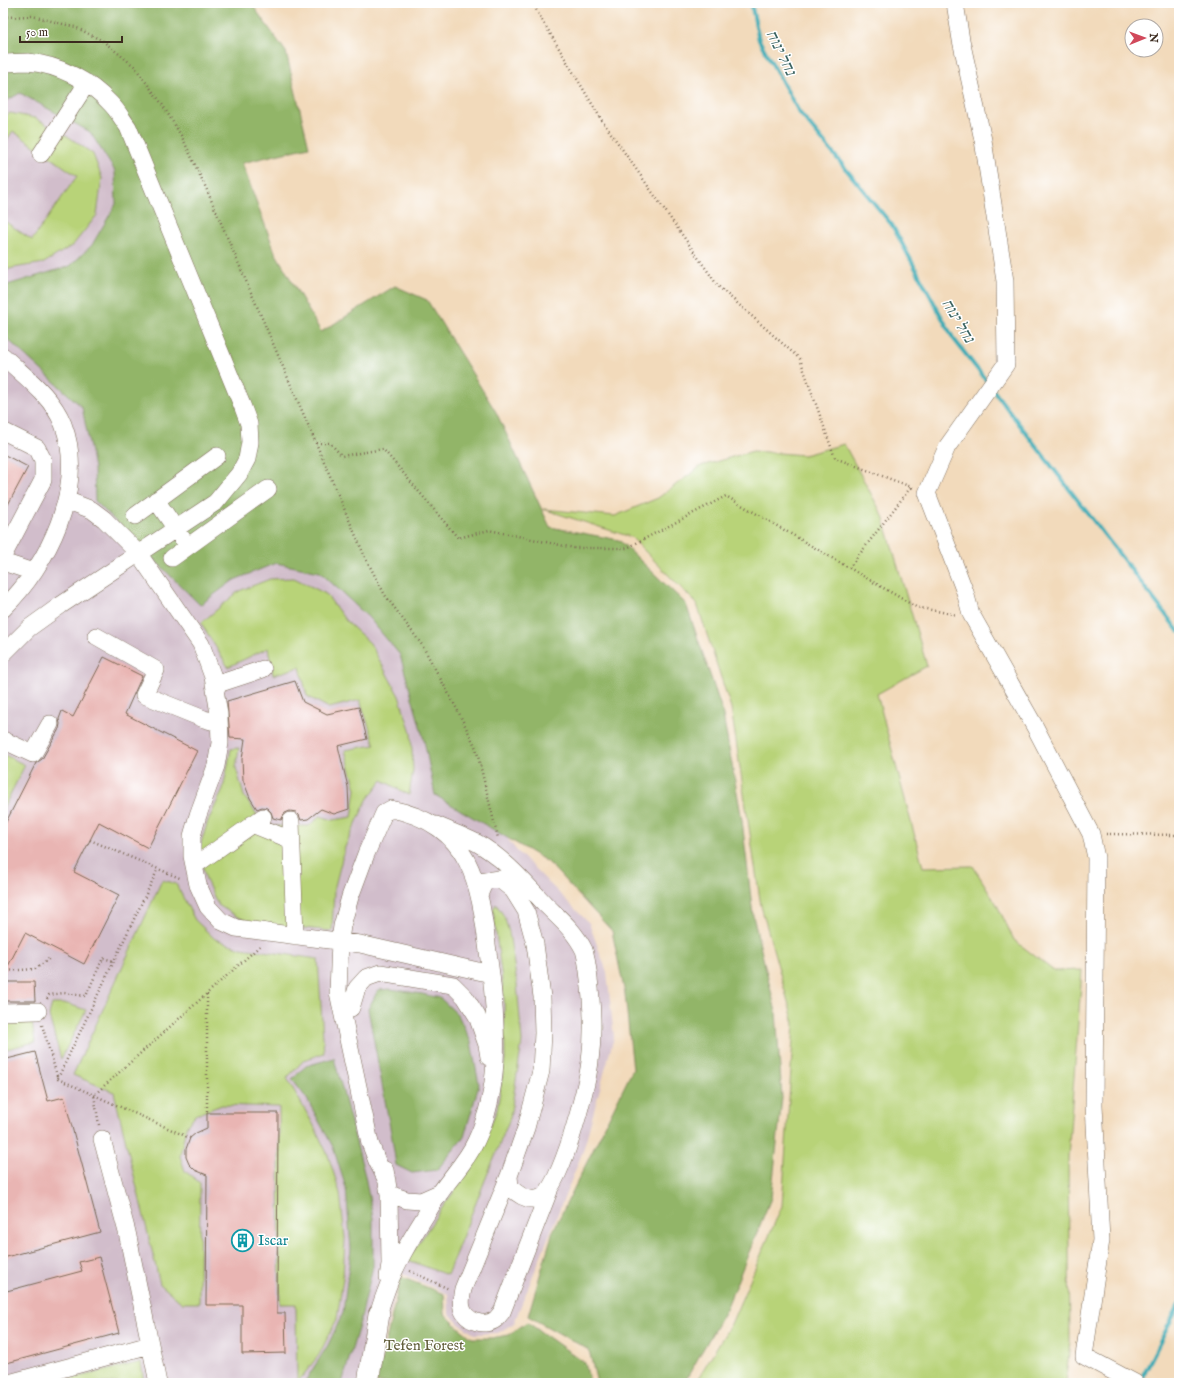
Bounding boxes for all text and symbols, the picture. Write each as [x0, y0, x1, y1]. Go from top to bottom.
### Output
scale bar [20, 18, 122, 44]
north arrow [1124, 18, 1164, 58]
text: 50 m [26, 25, 48, 40]
water label: נחל ינוח [761, 27, 800, 80]
text: N [1146, 32, 1160, 43]
water label: נחל ינוח [936, 295, 979, 348]
building icon: Iscar [229, 1227, 255, 1253]
place label: Iscar [258, 1231, 289, 1250]
park label: Tefen Forest [384, 1336, 464, 1355]

